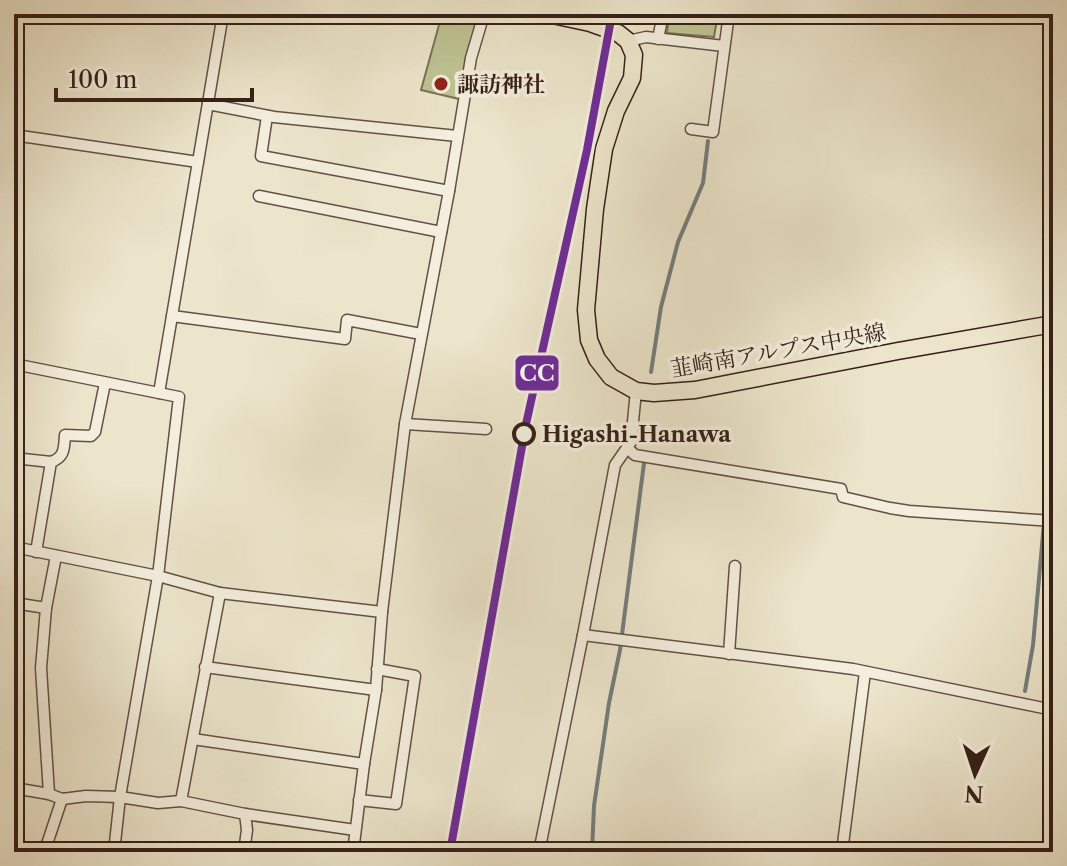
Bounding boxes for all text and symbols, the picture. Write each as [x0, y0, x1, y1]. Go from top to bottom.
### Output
scale bar [56, 52, 252, 102]
text: 100 m [68, 65, 137, 94]
place label: 諏訪神社 [457, 71, 545, 98]
marker: 諏訪神社 [432, 75, 450, 93]
street label: 韮崎南アルプス中央線 [668, 318, 888, 383]
line badge: CC [514, 354, 560, 392]
text: CC [519, 360, 555, 387]
place label: Higashi-Hanawa [542, 421, 731, 448]
marker: Higashi-Hanawa [513, 423, 535, 445]
north arrow [935, 734, 1015, 814]
text: N [964, 779, 984, 807]

